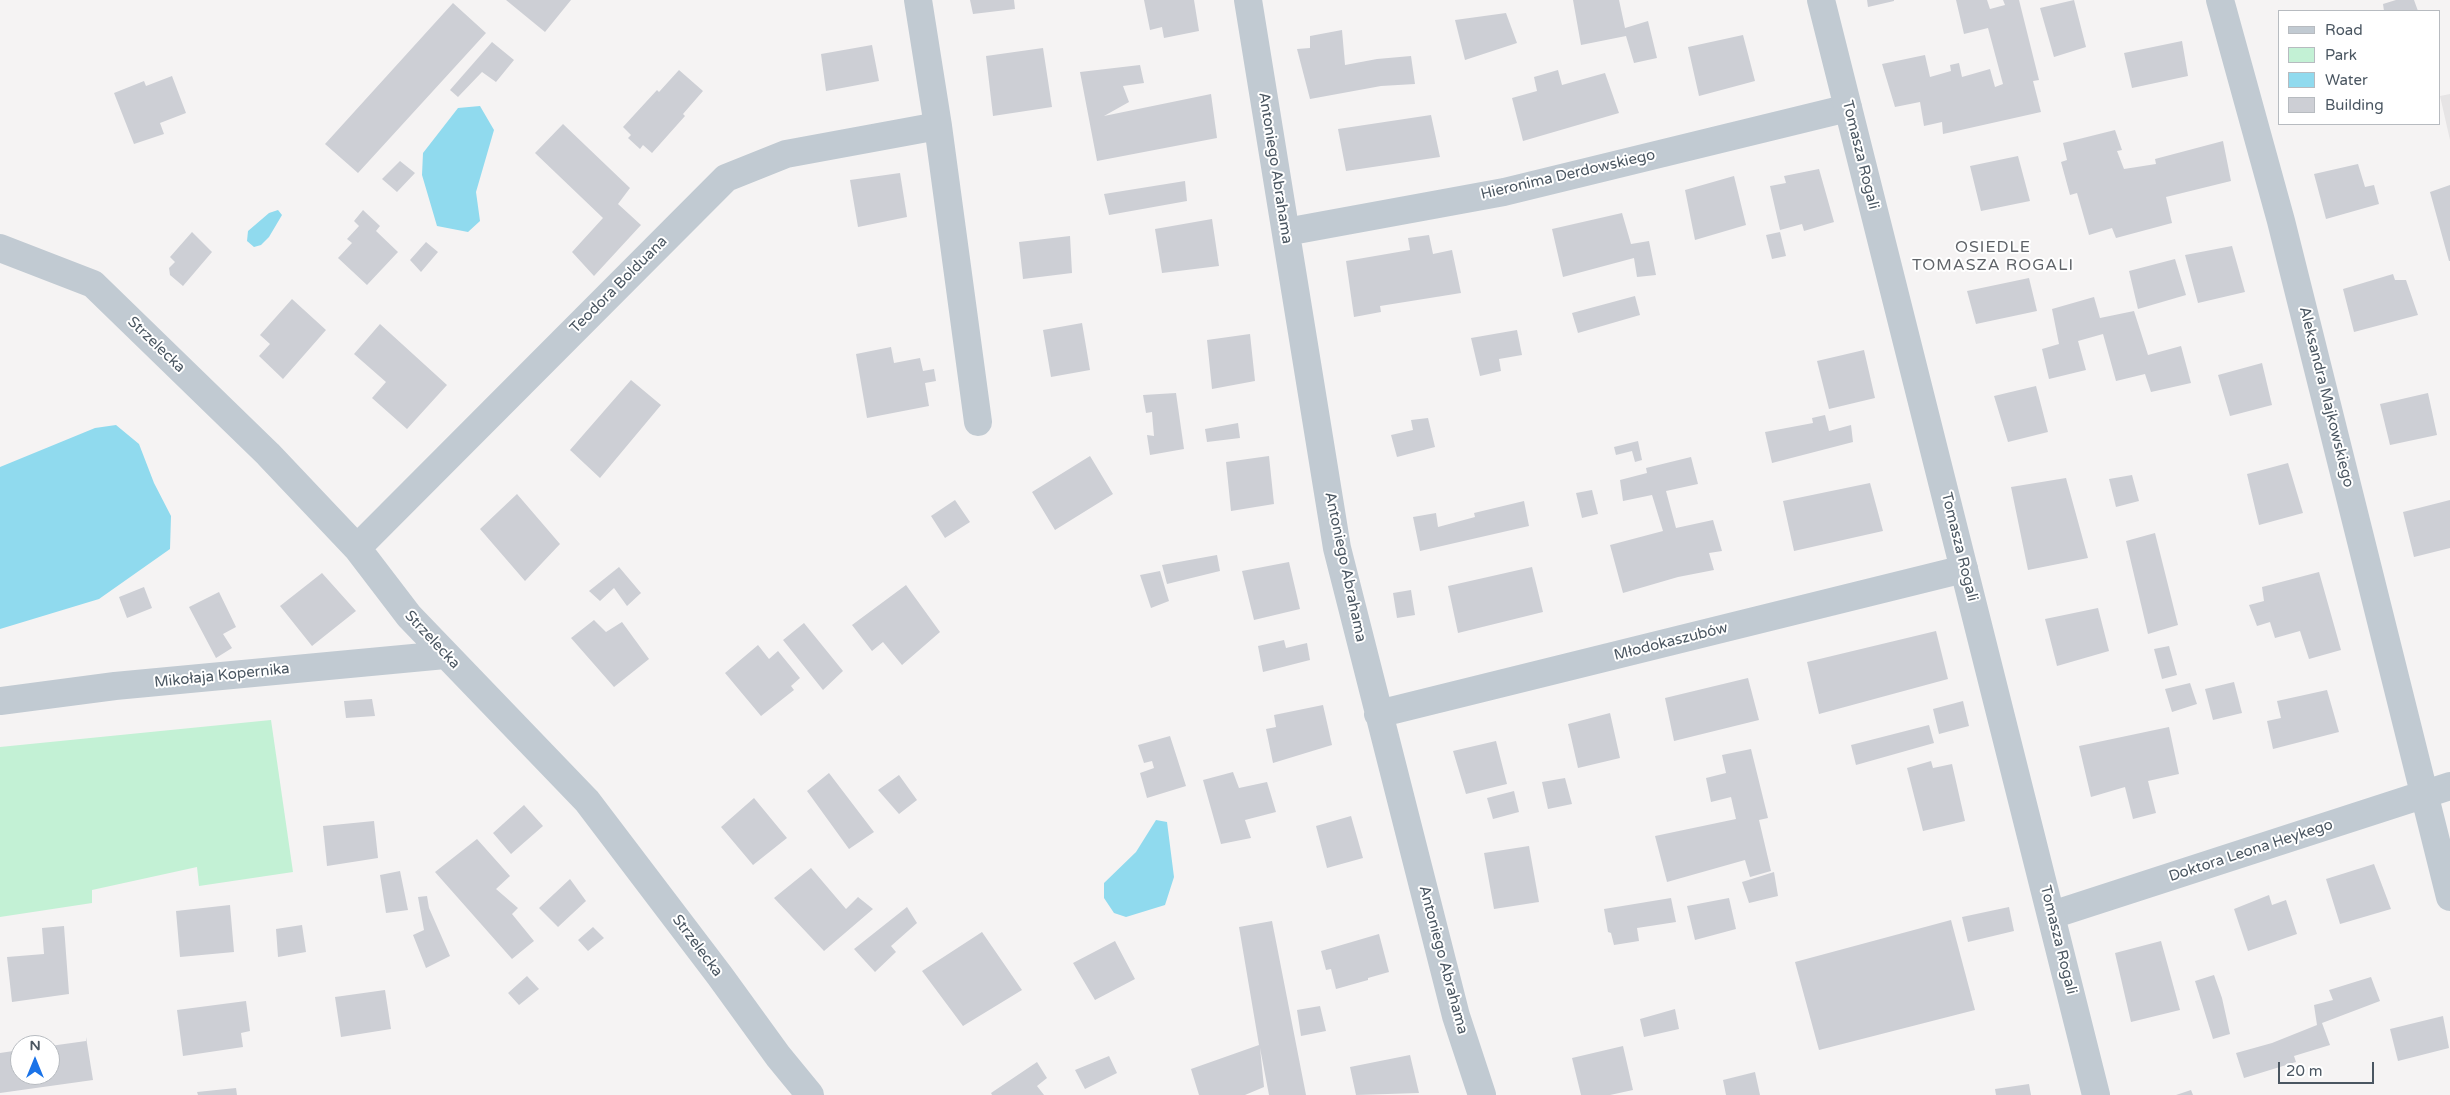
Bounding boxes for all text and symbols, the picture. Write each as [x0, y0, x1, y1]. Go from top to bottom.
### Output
legend [2278, 10, 2440, 125]
text: Road [2325, 21, 2363, 39]
text: Park [2325, 46, 2357, 64]
text: Water [2325, 71, 2368, 89]
street label: Antoniego Abrahama [1254, 91, 1296, 245]
text: Building [2325, 96, 2384, 114]
street label: Tomasza Rogali [1838, 99, 1882, 211]
street label: Hieronima Derdowskiego [1479, 146, 1657, 204]
street label: Teodora Bolduana [567, 233, 671, 337]
district label: OSIEDLE TOMASZA ROGALI [1910, 238, 2076, 276]
street label: Aleksandra Majkowskiego [2295, 305, 2357, 489]
street label: Strzelecka [123, 313, 189, 377]
street label: Antoniego Abrahama [1320, 490, 1370, 644]
street label: Tomasza Rogali [1937, 491, 1981, 603]
street label: Strzelecka [401, 607, 463, 673]
street label: Młodokaszubów [1612, 619, 1730, 665]
street label: Mikołaja Kopernika [153, 660, 291, 692]
street label: Doktora Leona Heykego [2167, 816, 2335, 886]
street label: Antoniego Abrahama [1414, 884, 1472, 1036]
street label: Tomasza Rogali [2036, 884, 2080, 996]
street label: Strzelecka [668, 911, 726, 981]
north arrow [10, 1035, 60, 1085]
text: N [29, 1037, 41, 1054]
scale bar [2280, 1052, 2376, 1084]
text: 20 m [2286, 1062, 2323, 1080]

